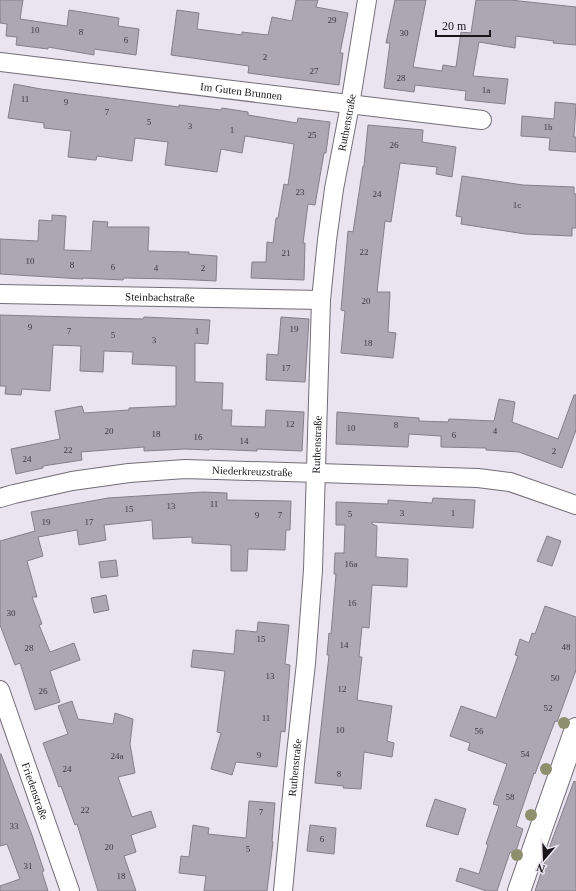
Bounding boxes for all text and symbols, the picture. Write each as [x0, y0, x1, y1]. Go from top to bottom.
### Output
scale bar [436, 12, 490, 38]
house number: 29 [328, 15, 337, 25]
text: 20 m [442, 19, 467, 33]
house number: 10 [31, 25, 40, 35]
house number: 8 [79, 27, 84, 37]
house number: 30 [400, 28, 409, 38]
house number: 6 [124, 35, 129, 45]
house number: 2 [263, 52, 267, 62]
house number: 27 [310, 66, 319, 76]
house number: 28 [397, 73, 406, 83]
street label: Im Guten Brunnen [200, 80, 283, 102]
house number: 1a [482, 85, 490, 95]
street label: Ruthenstraße [335, 93, 358, 152]
house number: 11 [21, 94, 29, 104]
house number: 9 [64, 97, 69, 107]
house number: 7 [105, 107, 110, 117]
house number: 5 [147, 117, 152, 127]
house number: 3 [188, 121, 193, 131]
house number: 1b [544, 122, 553, 132]
house number: 1 [230, 125, 234, 135]
house number: 25 [308, 130, 317, 140]
house number: 26 [390, 140, 399, 150]
house number: 23 [296, 187, 305, 197]
house number: 24 [373, 189, 382, 199]
house number: 1c [513, 200, 521, 210]
house number: 22 [360, 247, 369, 257]
house number: 21 [282, 248, 291, 258]
house number: 10 [26, 256, 35, 266]
house number: 8 [70, 260, 75, 270]
house number: 6 [111, 262, 116, 272]
house number: 4 [154, 263, 159, 273]
house number: 2 [201, 263, 205, 273]
street label: Steinbachstraße [125, 290, 195, 304]
house number: 20 [362, 296, 371, 306]
house number: 9 [28, 322, 33, 332]
house number: 19 [290, 324, 299, 334]
house number: 7 [67, 326, 72, 336]
house number: 1 [195, 326, 199, 336]
house number: 5 [111, 330, 116, 340]
house number: 3 [152, 335, 157, 345]
house number: 18 [364, 338, 373, 348]
house number: 17 [282, 363, 291, 373]
street label: Ruthenstraße [310, 415, 324, 474]
house number: 12 [286, 419, 295, 429]
house number: 8 [394, 420, 399, 430]
house number: 10 [347, 423, 356, 433]
house number: 20 [105, 426, 114, 436]
house number: 4 [493, 426, 498, 436]
house number: 18 [152, 429, 161, 439]
house number: 6 [452, 430, 457, 440]
house number: 16 [194, 432, 203, 442]
house number: 14 [240, 436, 249, 446]
house number: 22 [64, 445, 73, 455]
house number: 2 [552, 446, 556, 456]
house number: 24 [23, 454, 32, 464]
street label: Niederkreuzstraße [212, 464, 293, 478]
house number: 11 [210, 499, 218, 509]
house number: 13 [167, 501, 176, 511]
house number: 15 [125, 504, 134, 514]
house number: 3 [400, 508, 405, 518]
house number: 1 [451, 508, 455, 518]
house number: 5 [348, 509, 353, 519]
house number: 9 [255, 510, 260, 520]
house number: 7 [278, 510, 283, 520]
house number: 19 [42, 517, 51, 527]
house number: 17 [85, 517, 94, 527]
house number: 16a [345, 559, 358, 569]
house number: 16 [348, 598, 357, 608]
house number: 30 [7, 608, 16, 618]
house number: 15 [257, 634, 266, 644]
house number: 14 [340, 640, 349, 650]
house number: 48 [562, 642, 571, 652]
house number: 28 [25, 643, 34, 653]
house number: 13 [266, 671, 275, 681]
house number: 50 [551, 673, 560, 683]
house number: 12 [338, 684, 347, 694]
house number: 26 [39, 686, 48, 696]
house number: 52 [544, 703, 553, 713]
house number: 11 [262, 713, 270, 723]
house number: 10 [336, 725, 345, 735]
house number: 56 [475, 726, 484, 736]
street label: Ruthenstraße [286, 738, 304, 797]
house number: 54 [521, 749, 530, 759]
house number: 9 [257, 750, 262, 760]
house number: 24a [111, 751, 124, 761]
street label: Friedenstraße [20, 761, 51, 821]
house number: 24 [63, 764, 72, 774]
house number: 8 [337, 769, 342, 779]
house number: 58 [506, 792, 515, 802]
house number: 22 [81, 805, 90, 815]
house number: 7 [259, 807, 264, 817]
house number: 33 [10, 821, 19, 831]
house number: 6 [320, 834, 325, 844]
north arrow [524, 839, 564, 879]
house number: 20 [105, 842, 114, 852]
house number: 5 [246, 844, 251, 854]
house number: 31 [24, 861, 33, 871]
text: N [535, 861, 546, 875]
house number: 18 [117, 871, 126, 881]

